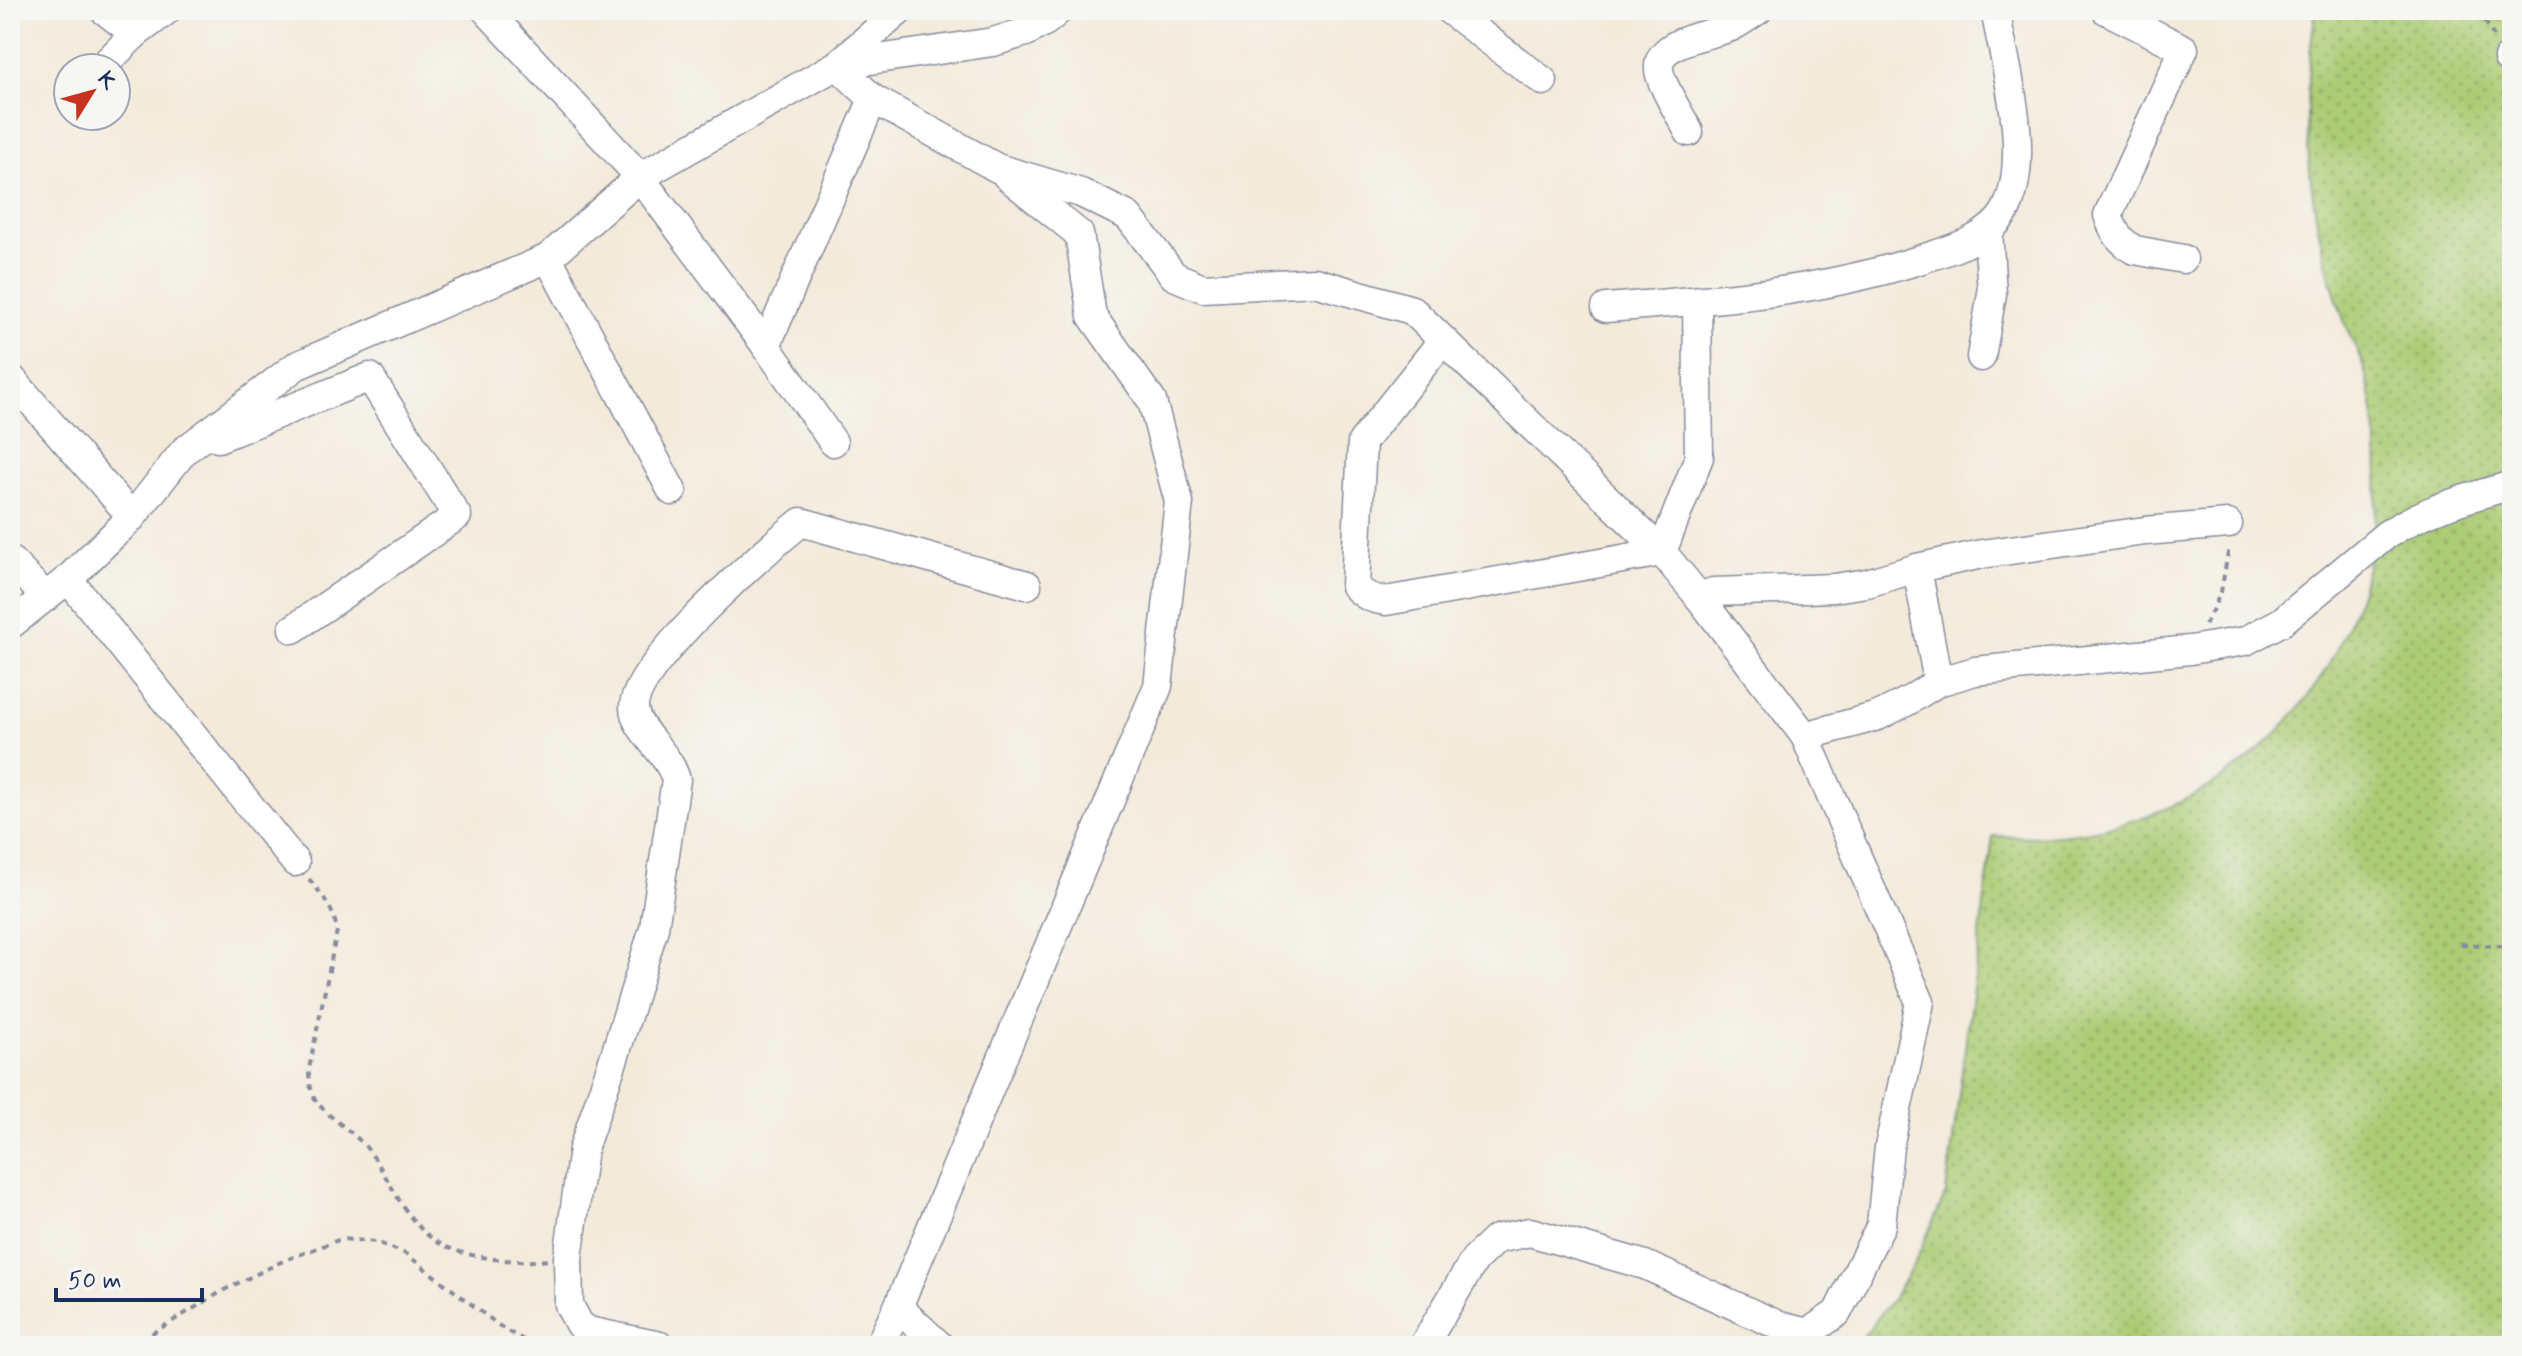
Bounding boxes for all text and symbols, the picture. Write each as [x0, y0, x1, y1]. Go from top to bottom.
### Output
north arrow [52, 52, 132, 132]
text: K [91, 67, 123, 96]
scale bar [56, 1252, 202, 1302]
text: 50 m [68, 1266, 122, 1297]

